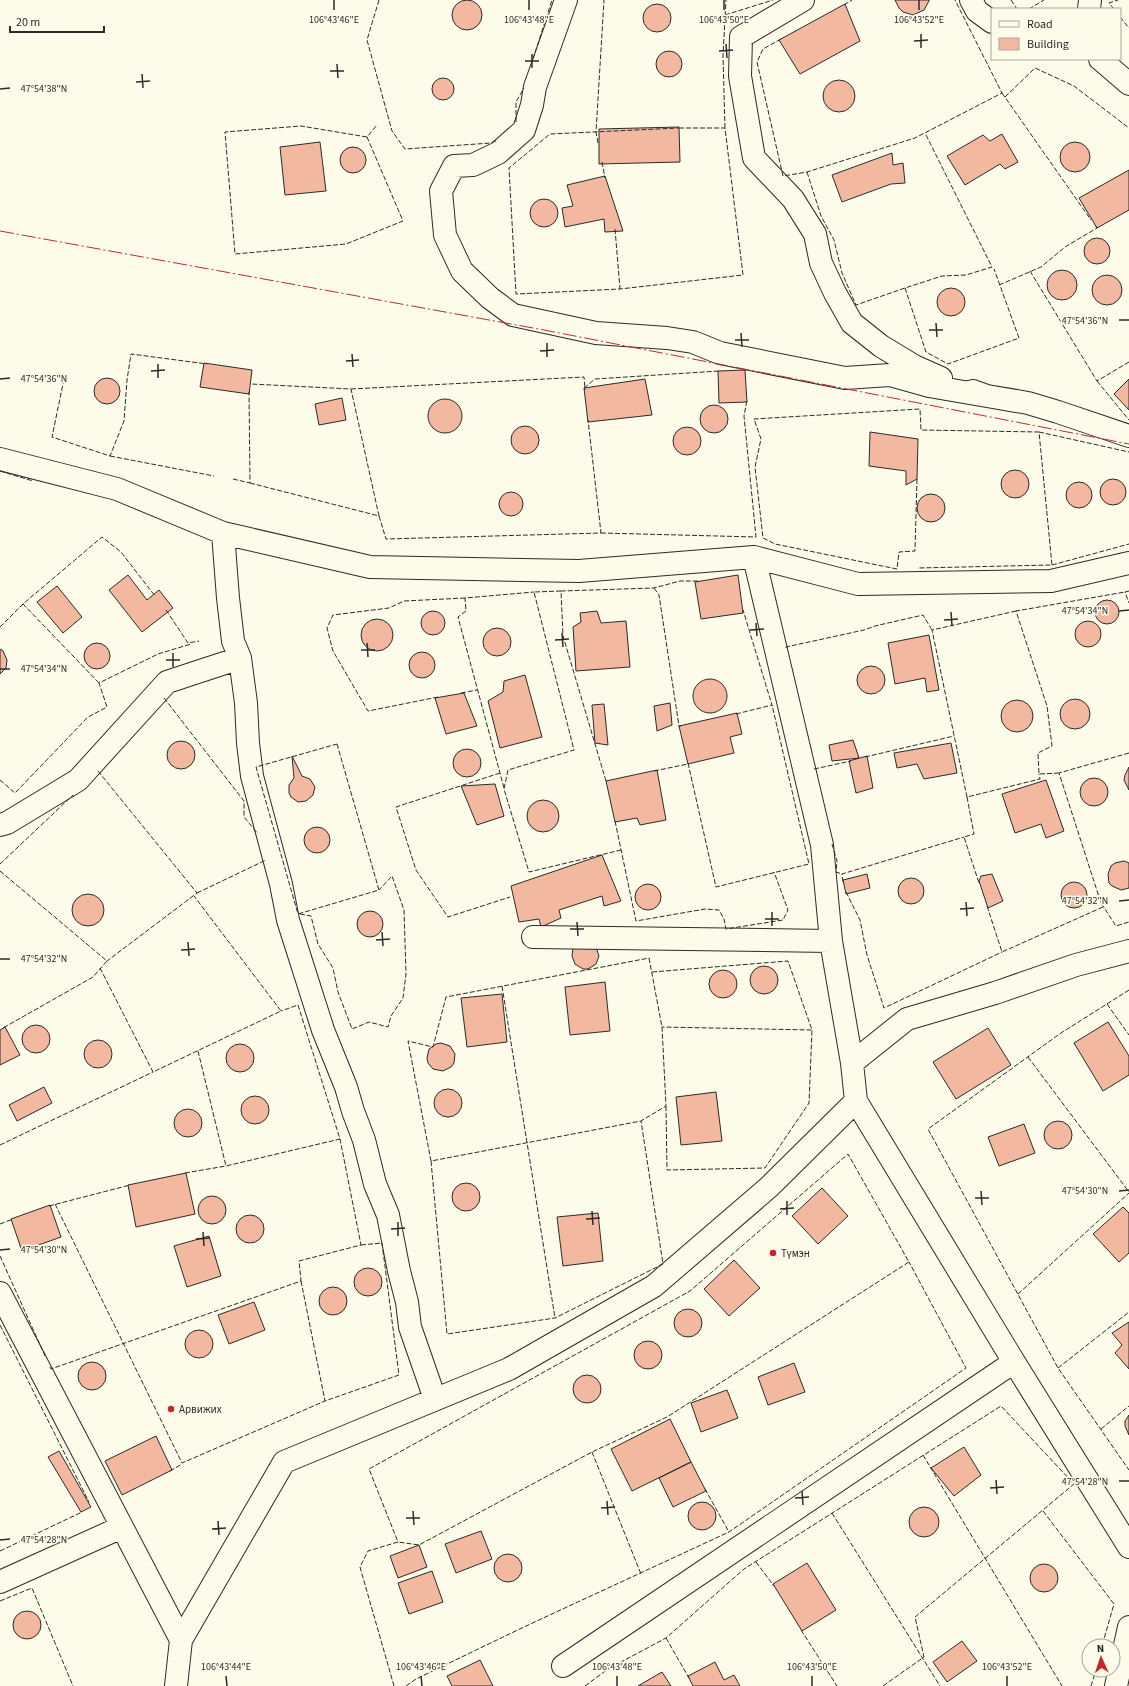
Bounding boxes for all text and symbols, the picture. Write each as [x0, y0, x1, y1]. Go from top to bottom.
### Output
scale bar [10, 8, 104, 34]
legend [991, 8, 1121, 60]
text: 106°43'46"E [309, 13, 359, 27]
text: 106°43'48"E [504, 13, 554, 27]
text: 106°43'50"E [699, 13, 749, 27]
text: 106°43'52"E [894, 13, 944, 27]
text: 20 m [16, 14, 40, 31]
text: Road [1027, 16, 1053, 33]
text: Building [1027, 36, 1069, 53]
text: 47°54'38"N [21, 82, 67, 96]
text: 47°54'36"N [1062, 314, 1108, 328]
text: 47°54'36"N [21, 372, 67, 386]
text: 47°54'34"N [1062, 604, 1108, 618]
text: 47°54'34"N [21, 662, 67, 676]
text: 47°54'32"N [1062, 894, 1108, 908]
text: 47°54'32"N [21, 952, 67, 966]
text: 47°54'30"N [1062, 1184, 1108, 1198]
text: 47°54'30"N [21, 1243, 67, 1257]
place label: Түмэн [781, 1246, 810, 1261]
marker: Түмэн [768, 1248, 778, 1258]
place label: Арвижих [179, 1402, 222, 1417]
marker: Арвижих [166, 1404, 176, 1414]
text: 47°54'28"N [1062, 1475, 1108, 1489]
text: 47°54'28"N [21, 1533, 67, 1547]
north arrow [1081, 1638, 1121, 1678]
text: N [1096, 1641, 1105, 1656]
text: 106°43'44"E [201, 1660, 251, 1674]
text: 106°43'46"E [396, 1660, 446, 1674]
text: 106°43'48"E [592, 1660, 642, 1674]
text: 106°43'50"E [787, 1660, 837, 1674]
text: 106°43'52"E [982, 1660, 1032, 1674]

